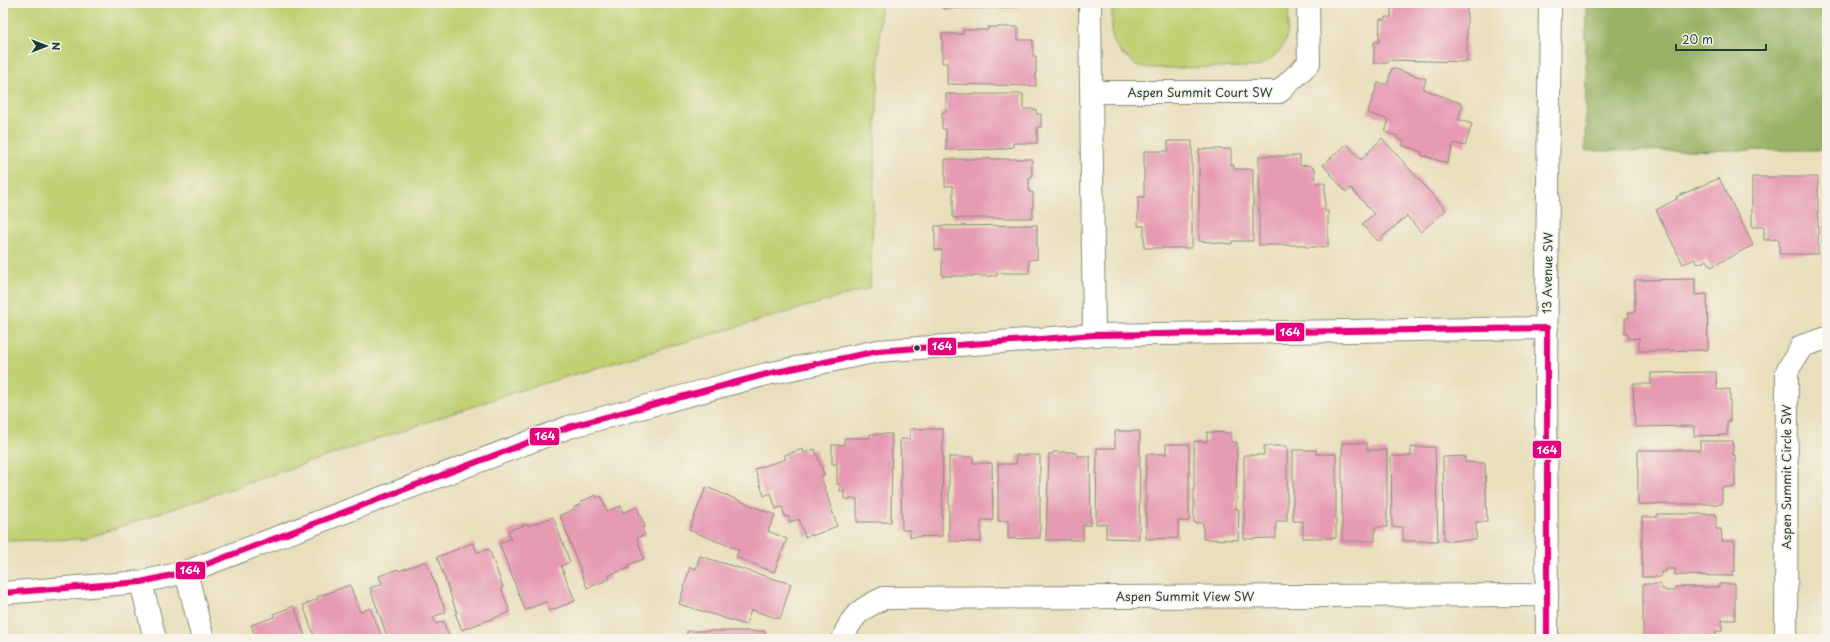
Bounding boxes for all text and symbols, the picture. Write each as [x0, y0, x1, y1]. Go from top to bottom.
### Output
north arrow [26, 26, 66, 66]
scale bar [1676, 26, 1766, 52]
text: 20 m [1682, 30, 1713, 48]
text: N [48, 42, 65, 51]
street label: Aspen Summit Court SW [1127, 83, 1273, 101]
street label: 13 Avenue SW [1537, 231, 1557, 314]
line badge: 164 [1275, 322, 1305, 342]
text: 164 [1280, 323, 1301, 340]
line badge: 164 [927, 337, 957, 356]
text: 164 [932, 337, 953, 354]
unlabelled marker [912, 343, 922, 353]
street label: Aspen Summit Circle SW [1777, 404, 1795, 550]
line badge: 164 [529, 427, 560, 446]
text: 164 [535, 427, 556, 444]
line badge: 164 [1532, 440, 1562, 459]
text: 164 [1537, 441, 1558, 458]
line badge: 164 [175, 561, 206, 580]
text: 164 [180, 561, 201, 578]
street label: Aspen Summit View SW [1116, 587, 1254, 605]

